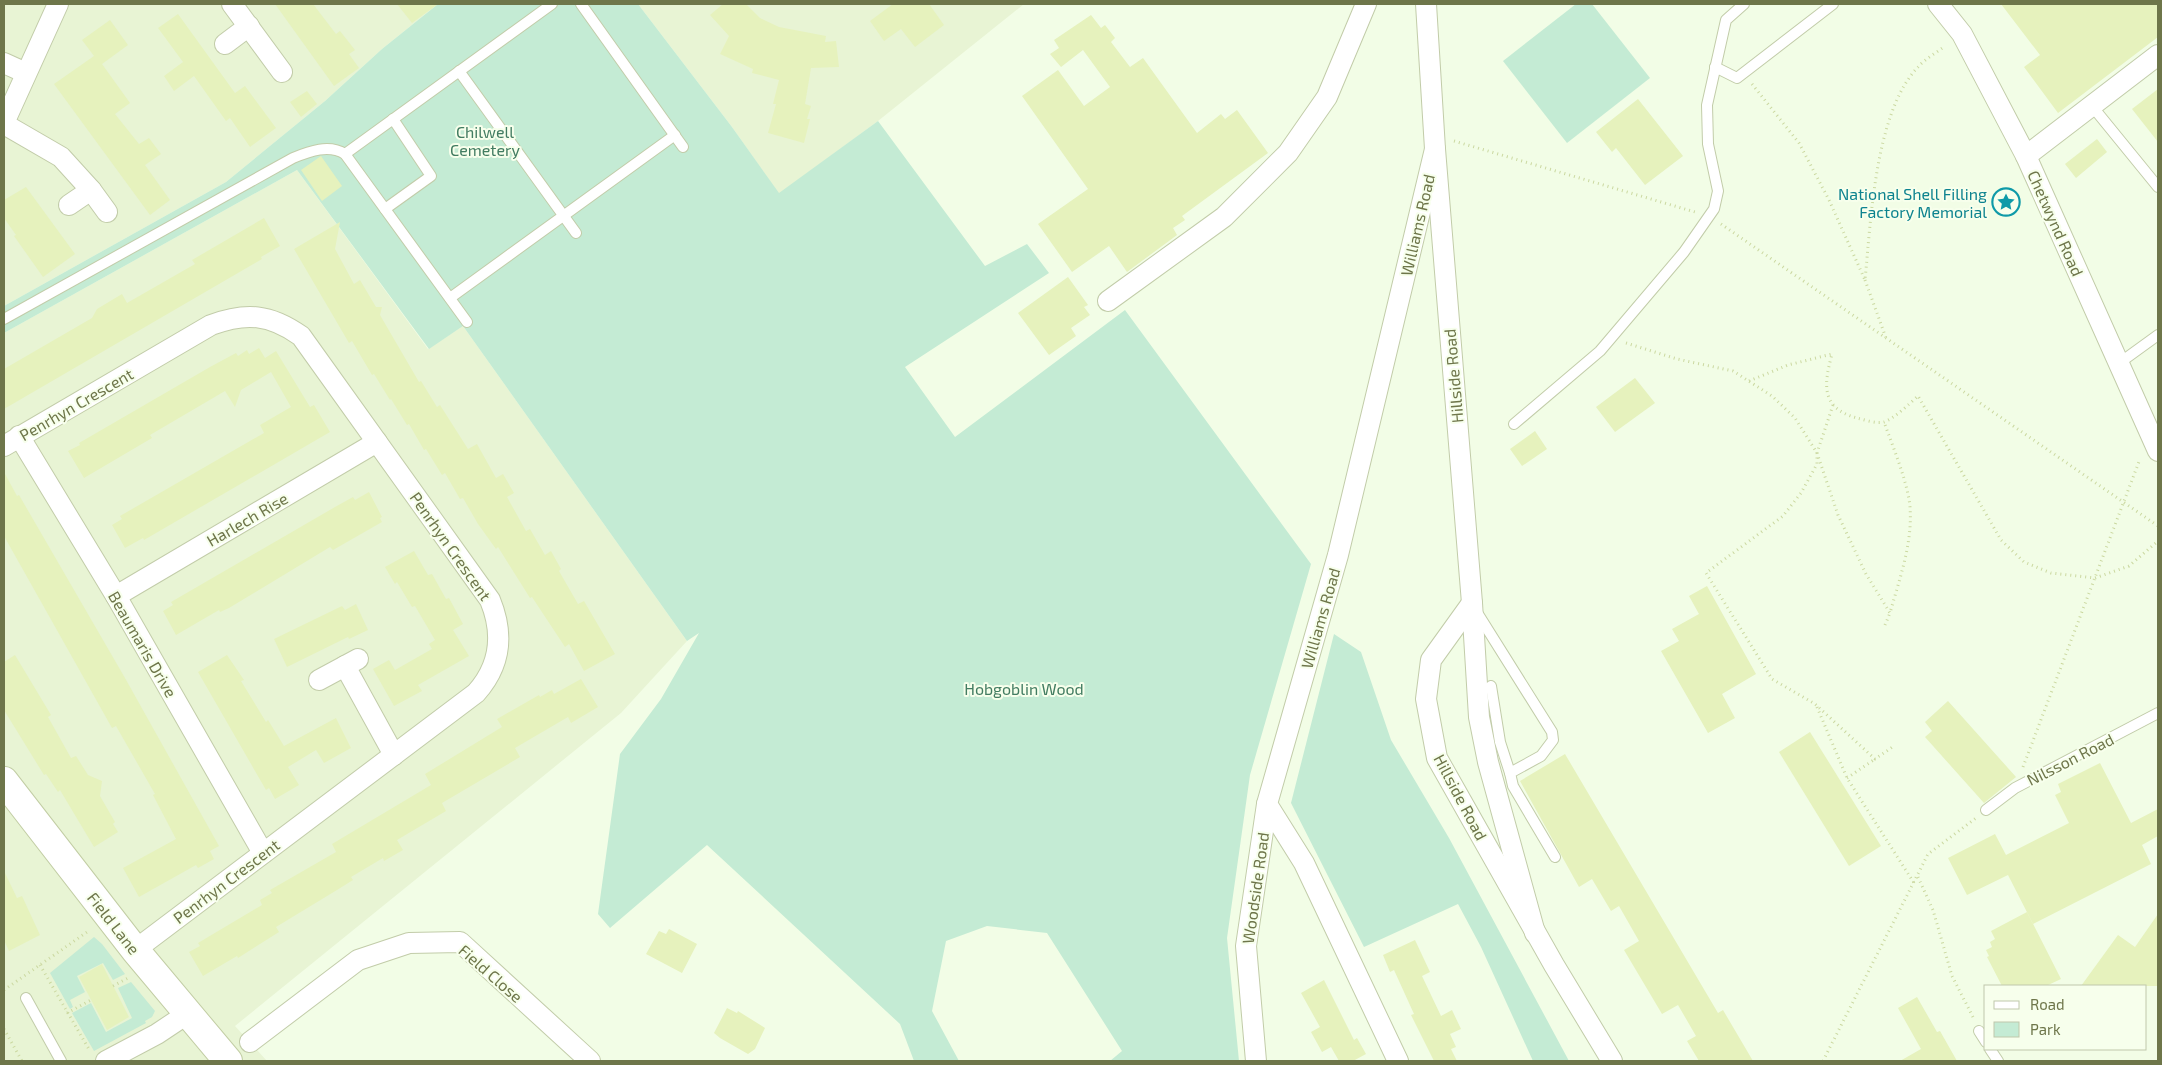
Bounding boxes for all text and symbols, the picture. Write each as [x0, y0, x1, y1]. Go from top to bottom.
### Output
park label: Chilwell Cemetery [450, 122, 520, 159]
street label: Chetwynd Road [2024, 167, 2088, 279]
street label: Williams Road [1396, 172, 1438, 278]
place label: National Shell Filling Factory Memorial [1838, 184, 1987, 221]
place icon: National Shell Filling Factory Memorial [1991, 187, 2021, 217]
street label: Hillside Road [1439, 328, 1467, 424]
street label: Penrhyn Crescent [16, 364, 136, 444]
street label: Harlech Rise [203, 488, 291, 550]
street label: Penrhyn Crescent [407, 488, 495, 604]
street label: Williams Road [1297, 565, 1343, 671]
street label: Beaumaris Drive [105, 588, 181, 700]
park label: Hobgoblin Wood [964, 679, 1084, 698]
street label: Nilsson Road [2023, 729, 2117, 789]
street label: Hillside Road [1430, 751, 1492, 843]
street label: Woodside Road [1238, 831, 1272, 945]
street label: Penrhyn Crescent [169, 835, 283, 927]
street label: Field Lane [84, 888, 144, 958]
street label: Field Close [455, 940, 527, 1006]
legend [1984, 985, 2147, 1050]
text: Road [2030, 995, 2065, 1013]
text: Park [2030, 1020, 2061, 1038]

